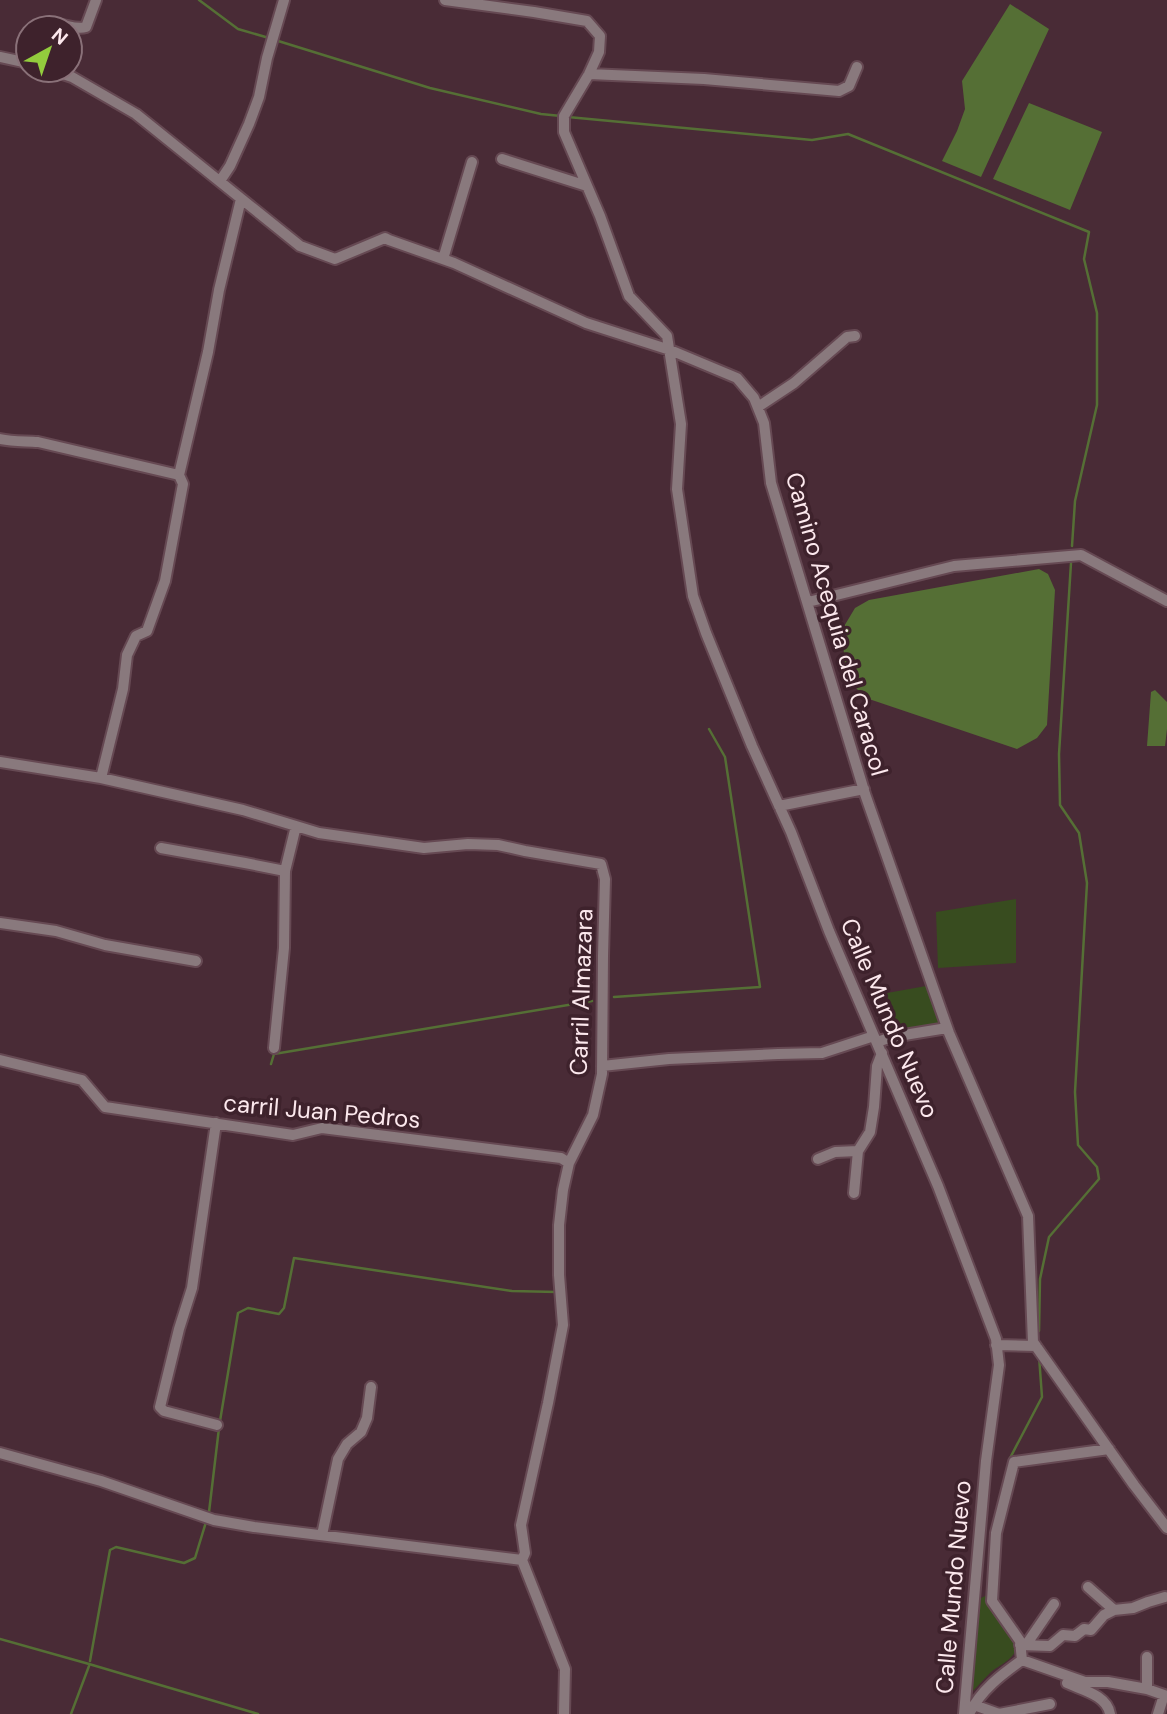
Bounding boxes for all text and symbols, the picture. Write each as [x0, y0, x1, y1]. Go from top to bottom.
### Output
north arrow [14, 14, 84, 84]
text: N [46, 22, 73, 50]
street label: Camino Acequia del Caracol [779, 469, 895, 779]
street label: Carril Almazara [563, 908, 599, 1076]
street label: Calle Mundo Nuevo [834, 913, 946, 1123]
street label: carril Juan Pedros [222, 1087, 422, 1135]
street label: Calle Mundo Nuevo [928, 1479, 978, 1695]

